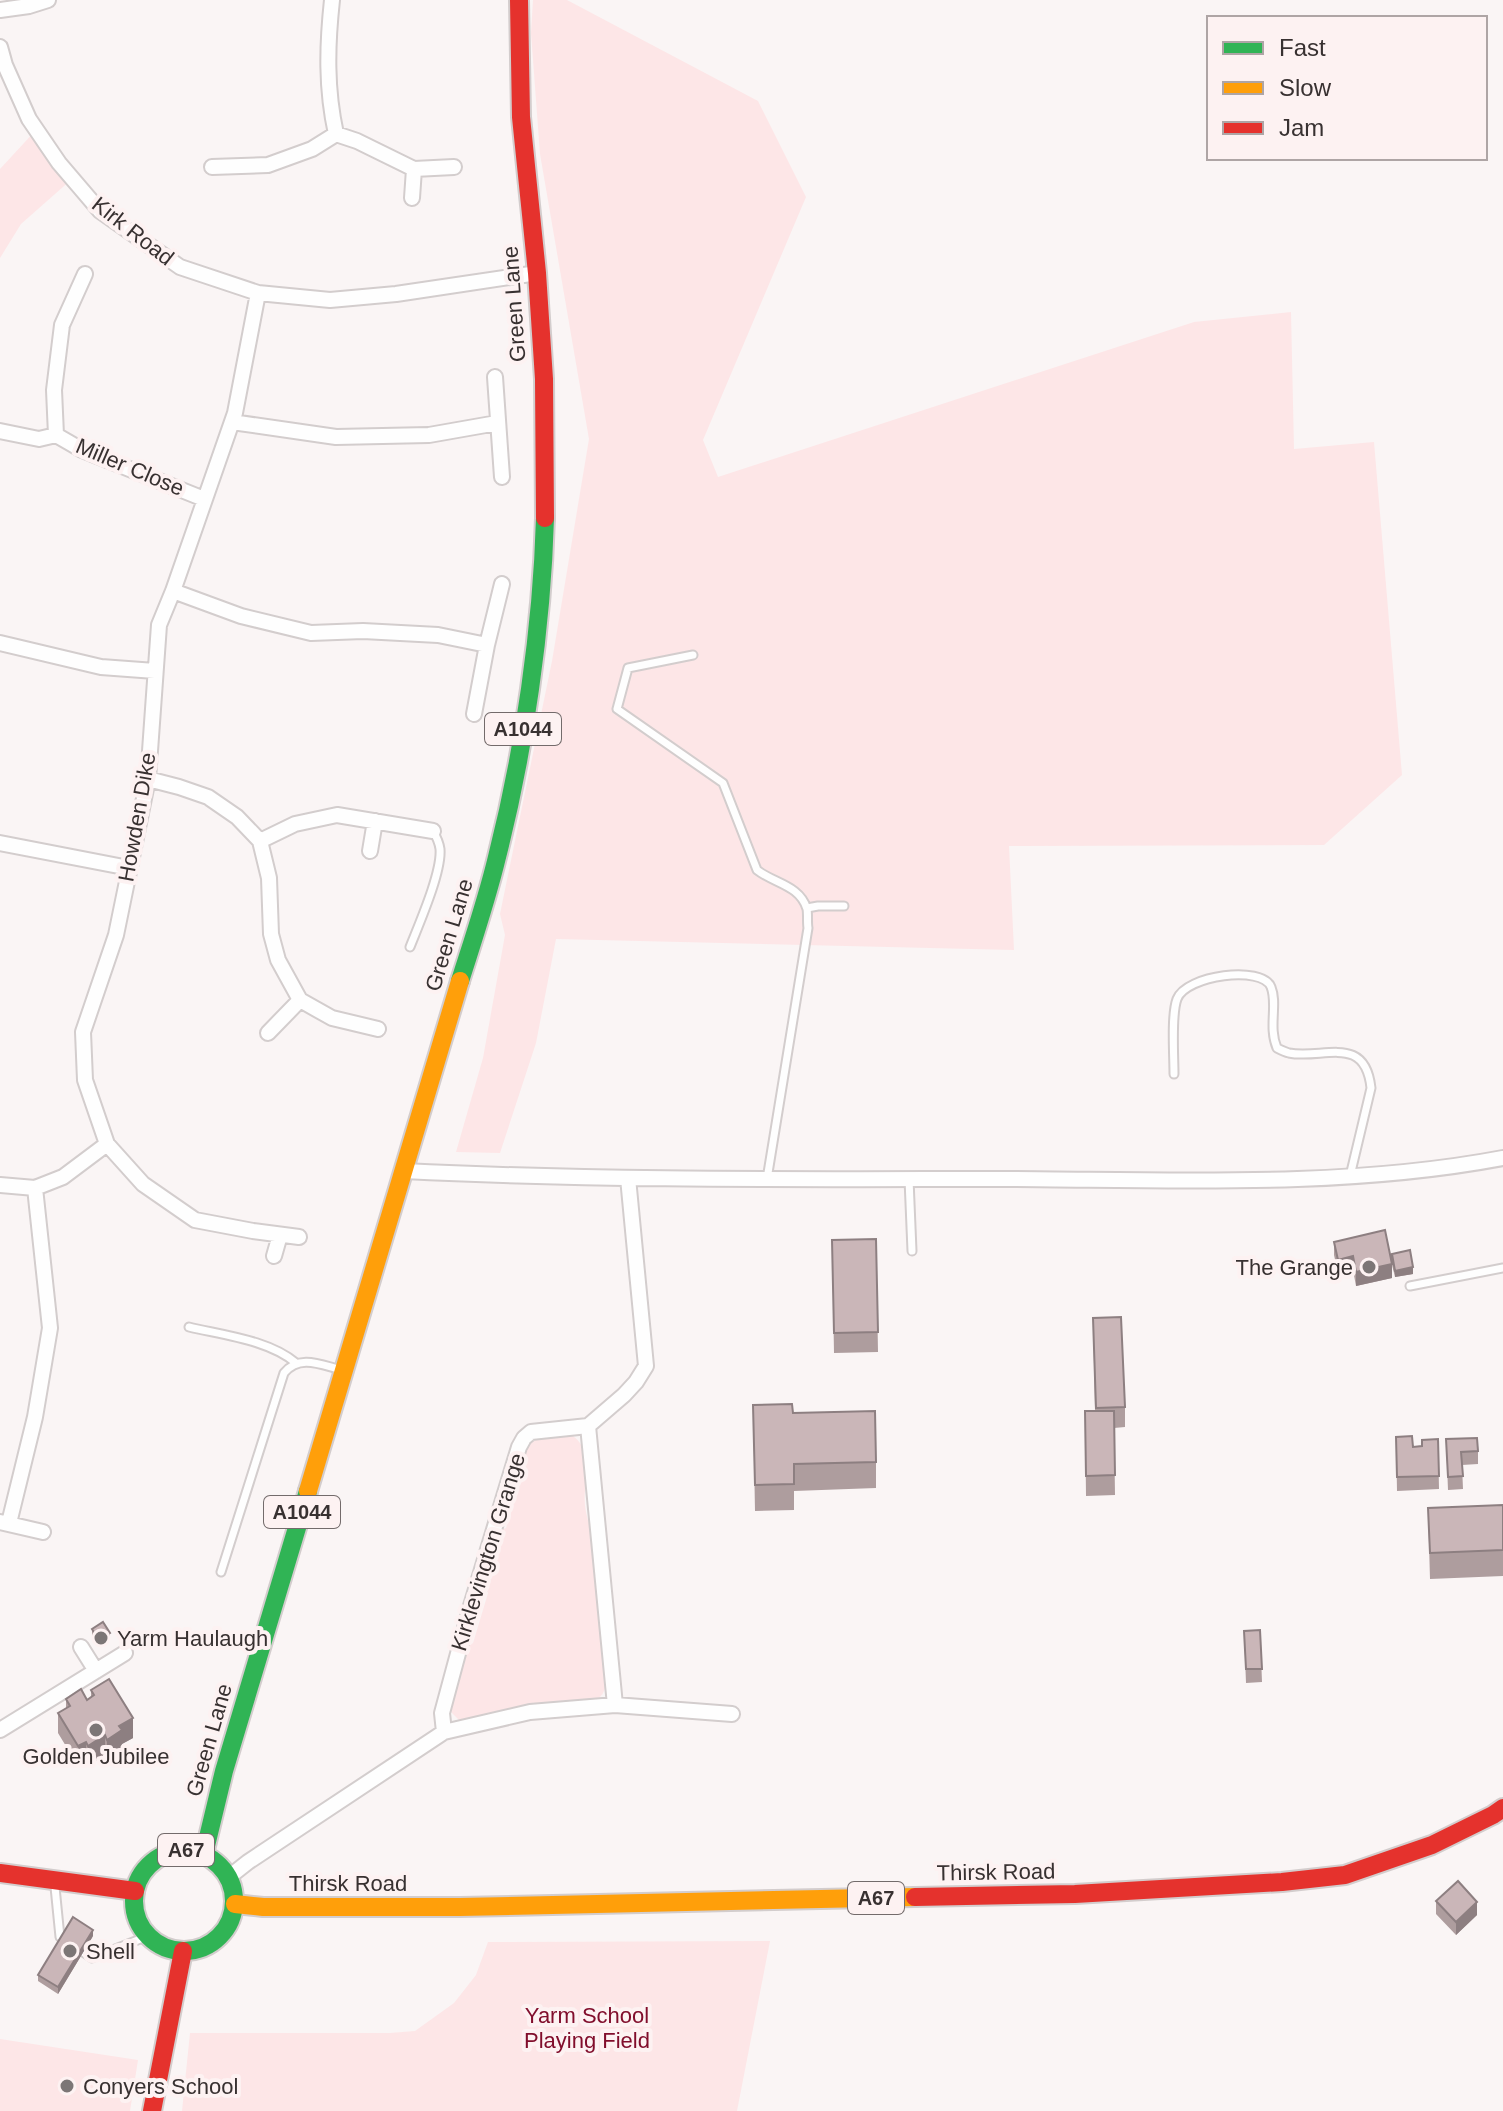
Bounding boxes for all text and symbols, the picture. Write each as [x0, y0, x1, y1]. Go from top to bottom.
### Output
legend [1207, 16, 1487, 160]
text: Fast [1279, 34, 1326, 61]
text: Slow [1279, 74, 1332, 101]
text: Jam [1279, 114, 1324, 141]
street label: Kirk Road [87, 191, 179, 271]
street label: Green Lane [497, 245, 531, 363]
street label: Miller Close [72, 433, 188, 501]
road number: A1044 [485, 713, 561, 745]
street label: Howden Dike [113, 750, 161, 884]
street label: Green Lane [420, 876, 478, 994]
place label: The Grange [1236, 1255, 1353, 1280]
marker: The Grange [1360, 1258, 1378, 1276]
street label: Kirklevington Grange [446, 1450, 530, 1654]
road number: A1044 [264, 1496, 340, 1528]
place label: Yarm Haulaugh [117, 1626, 268, 1651]
marker: Yarm Haulaugh [92, 1629, 110, 1647]
street label: Green Lane [181, 1681, 237, 1799]
marker: Golden Jubilee [87, 1721, 105, 1739]
place label: Golden Jubilee [23, 1744, 169, 1769]
road number: A67 [158, 1834, 214, 1866]
street label: Thirsk Road [936, 1858, 1056, 1886]
street label: Thirsk Road [289, 1871, 407, 1896]
road number: A67 [848, 1882, 904, 1914]
place label: Shell [86, 1939, 135, 1964]
marker: Shell [61, 1942, 79, 1960]
park label: Yarm School Playing Field [524, 2003, 650, 2053]
place label: Conyers School [83, 2074, 238, 2099]
marker: Conyers School [58, 2077, 76, 2095]

